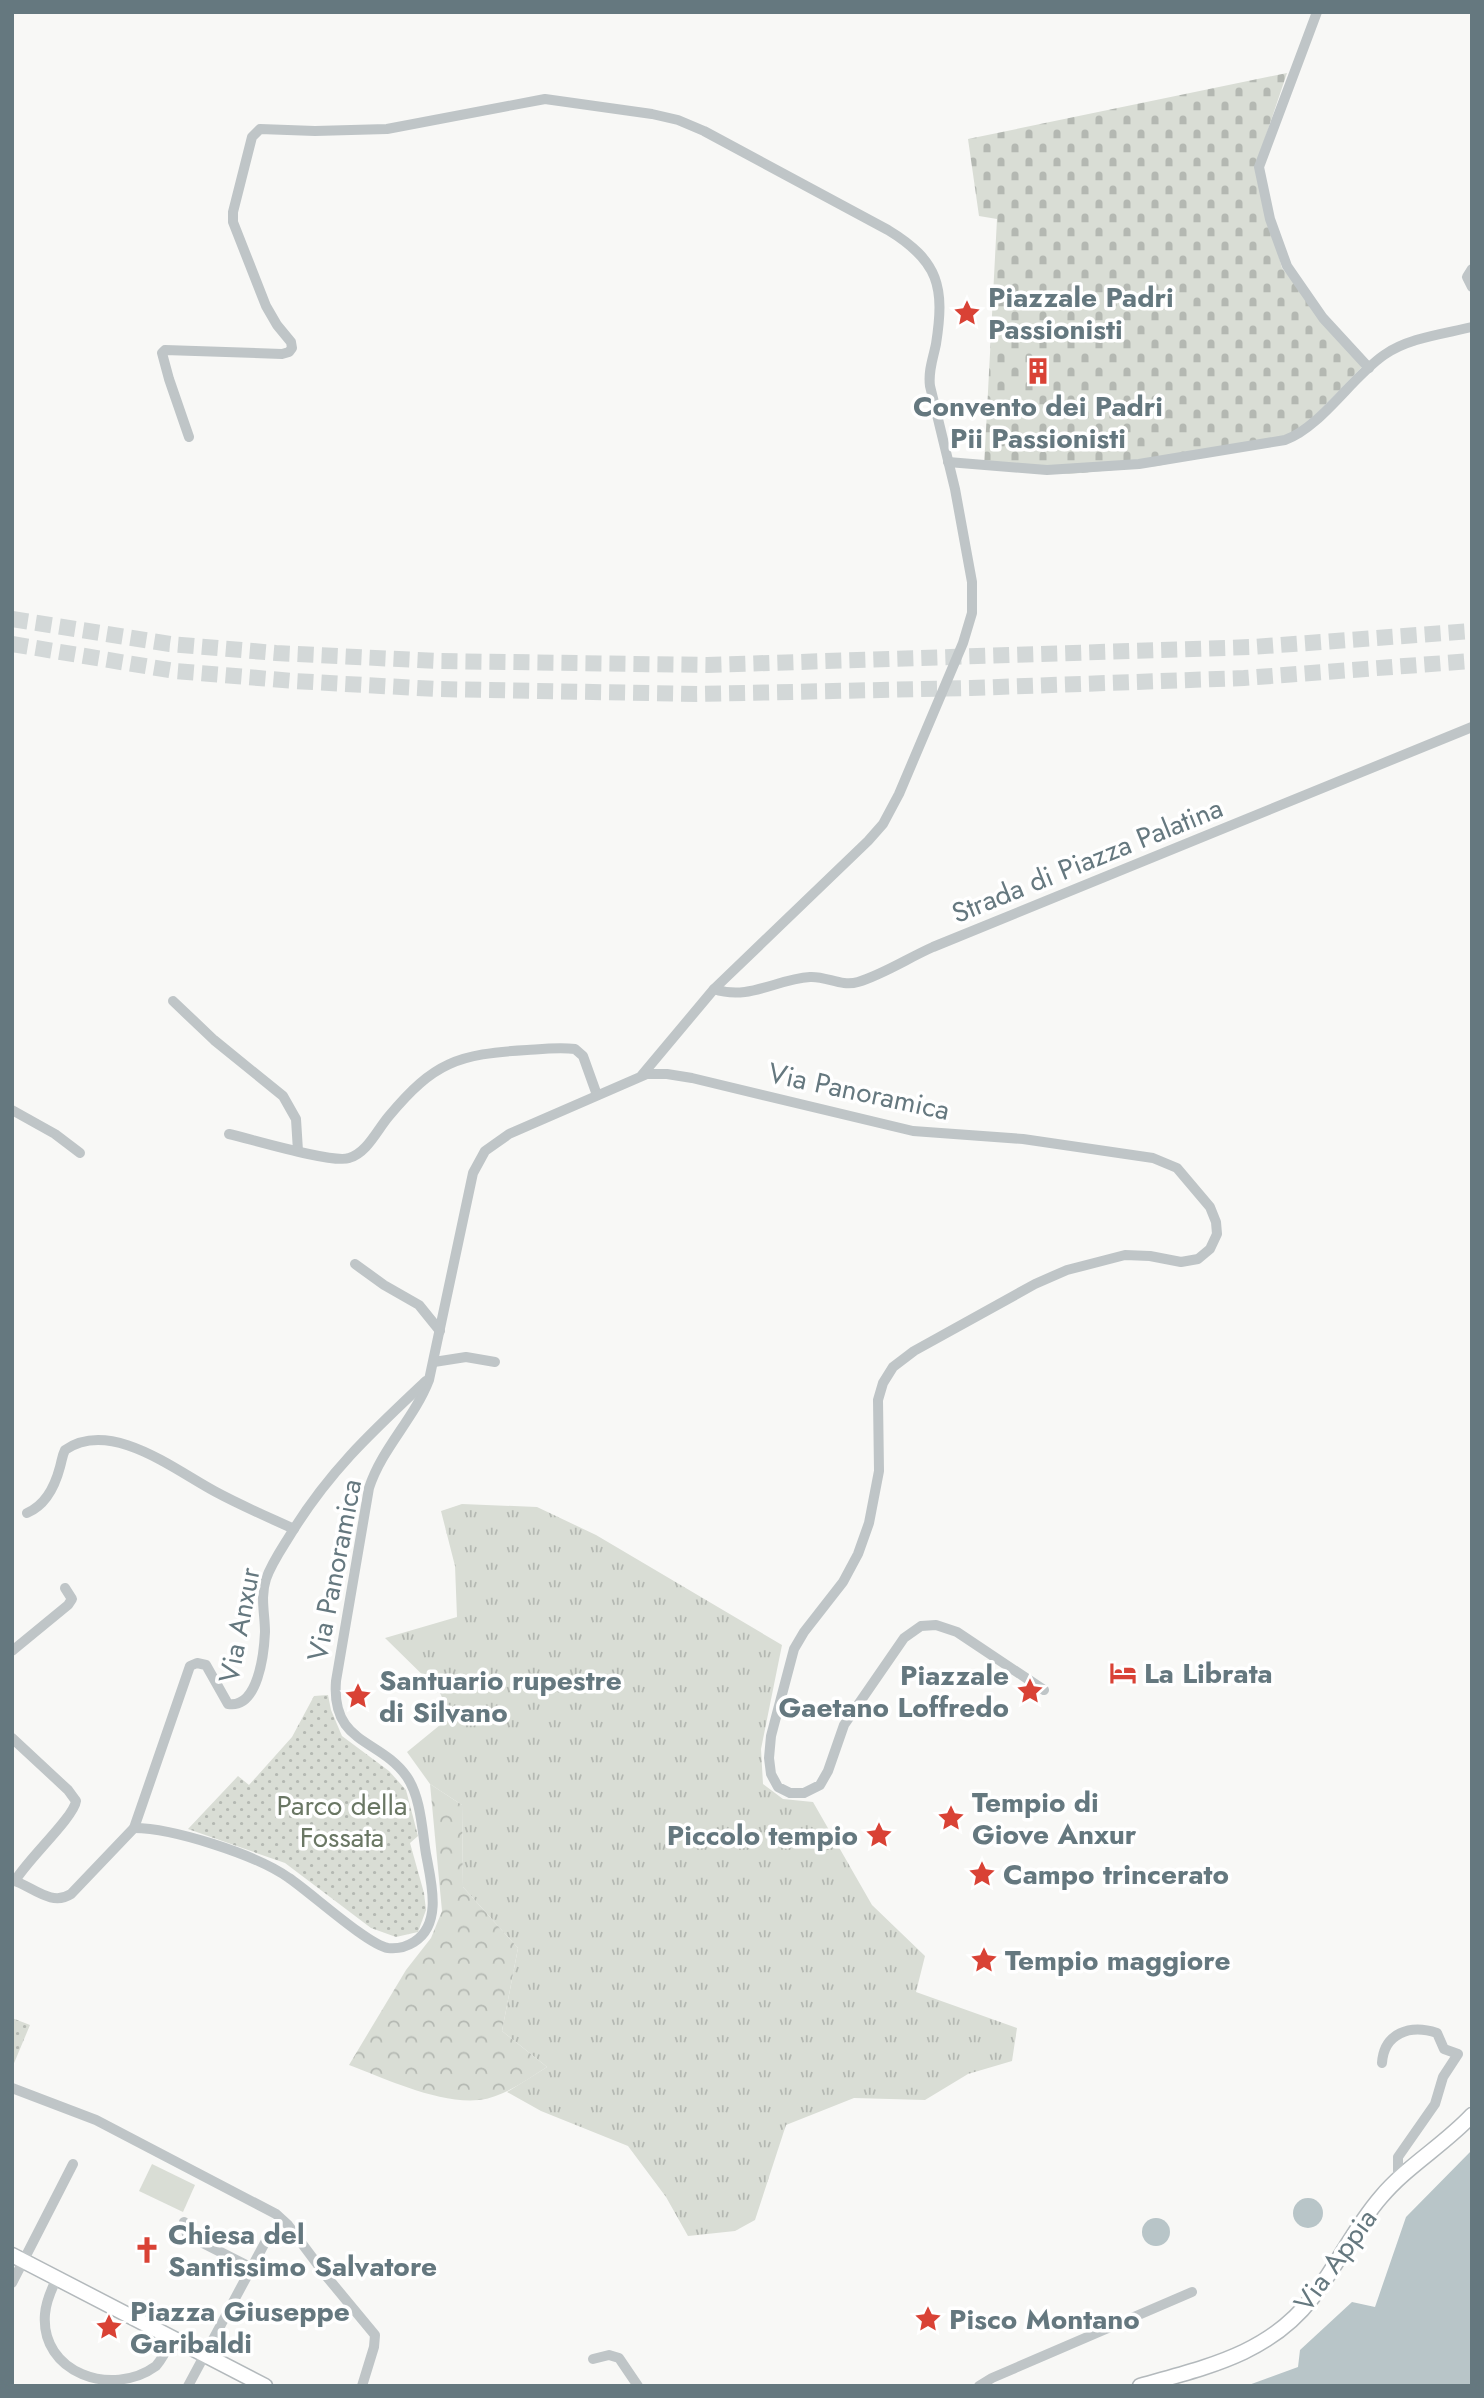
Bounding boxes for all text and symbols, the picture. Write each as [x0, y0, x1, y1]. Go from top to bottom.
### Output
place label: Piazzale Padri Passionisti [988, 277, 1174, 350]
place icon: Piazzale Padri Passionisti [952, 298, 982, 328]
building icon: Convento dei Padri Pii Passionisti [1023, 356, 1053, 386]
place label: Convento dei Padri Pii Passionisti [913, 386, 1163, 459]
street label: Strada di Piazza Palatina [945, 787, 1229, 934]
street label: Via Panoramica [764, 1052, 953, 1131]
street label: Via Panoramica [297, 1476, 372, 1665]
street label: Via Anxur [208, 1564, 271, 1686]
place label: La Librata [1144, 1653, 1273, 1694]
place label: Piazzale Gaetano Loffredo [779, 1655, 1009, 1728]
hotel icon: La Librata [1108, 1658, 1138, 1688]
place label: Santuario rupestre di Silvano [379, 1660, 622, 1733]
place icon: Piazzale Gaetano Loffredo [1015, 1676, 1045, 1706]
place icon: Santuario rupestre di Silvano [343, 1681, 373, 1711]
place label: Tempio di Giove Anxur [972, 1782, 1137, 1855]
park label: Parco della Fossata [277, 1785, 407, 1858]
place icon: Tempio di Giove Anxur [936, 1803, 966, 1833]
place label: Piccolo tempio [667, 1815, 858, 1856]
place icon: Piccolo tempio [864, 1820, 894, 1850]
place label: Campo trincerato [1003, 1854, 1229, 1895]
place icon: Campo trincerato [967, 1859, 997, 1889]
place label: Tempio maggiore [1005, 1940, 1230, 1981]
place icon: Tempio maggiore [969, 1945, 999, 1975]
street label: Via Appia [1284, 2200, 1387, 2320]
place label: Chiesa del Santissimo Salvatore [168, 2214, 437, 2287]
church icon: Chiesa del Santissimo Salvatore [132, 2235, 162, 2265]
place label: Piazza Giuseppe Garibaldi [130, 2291, 350, 2364]
place label: Pisco Montano [949, 2299, 1140, 2340]
place icon: Pisco Montano [913, 2304, 943, 2334]
place icon: Piazza Giuseppe Garibaldi [94, 2312, 124, 2342]

